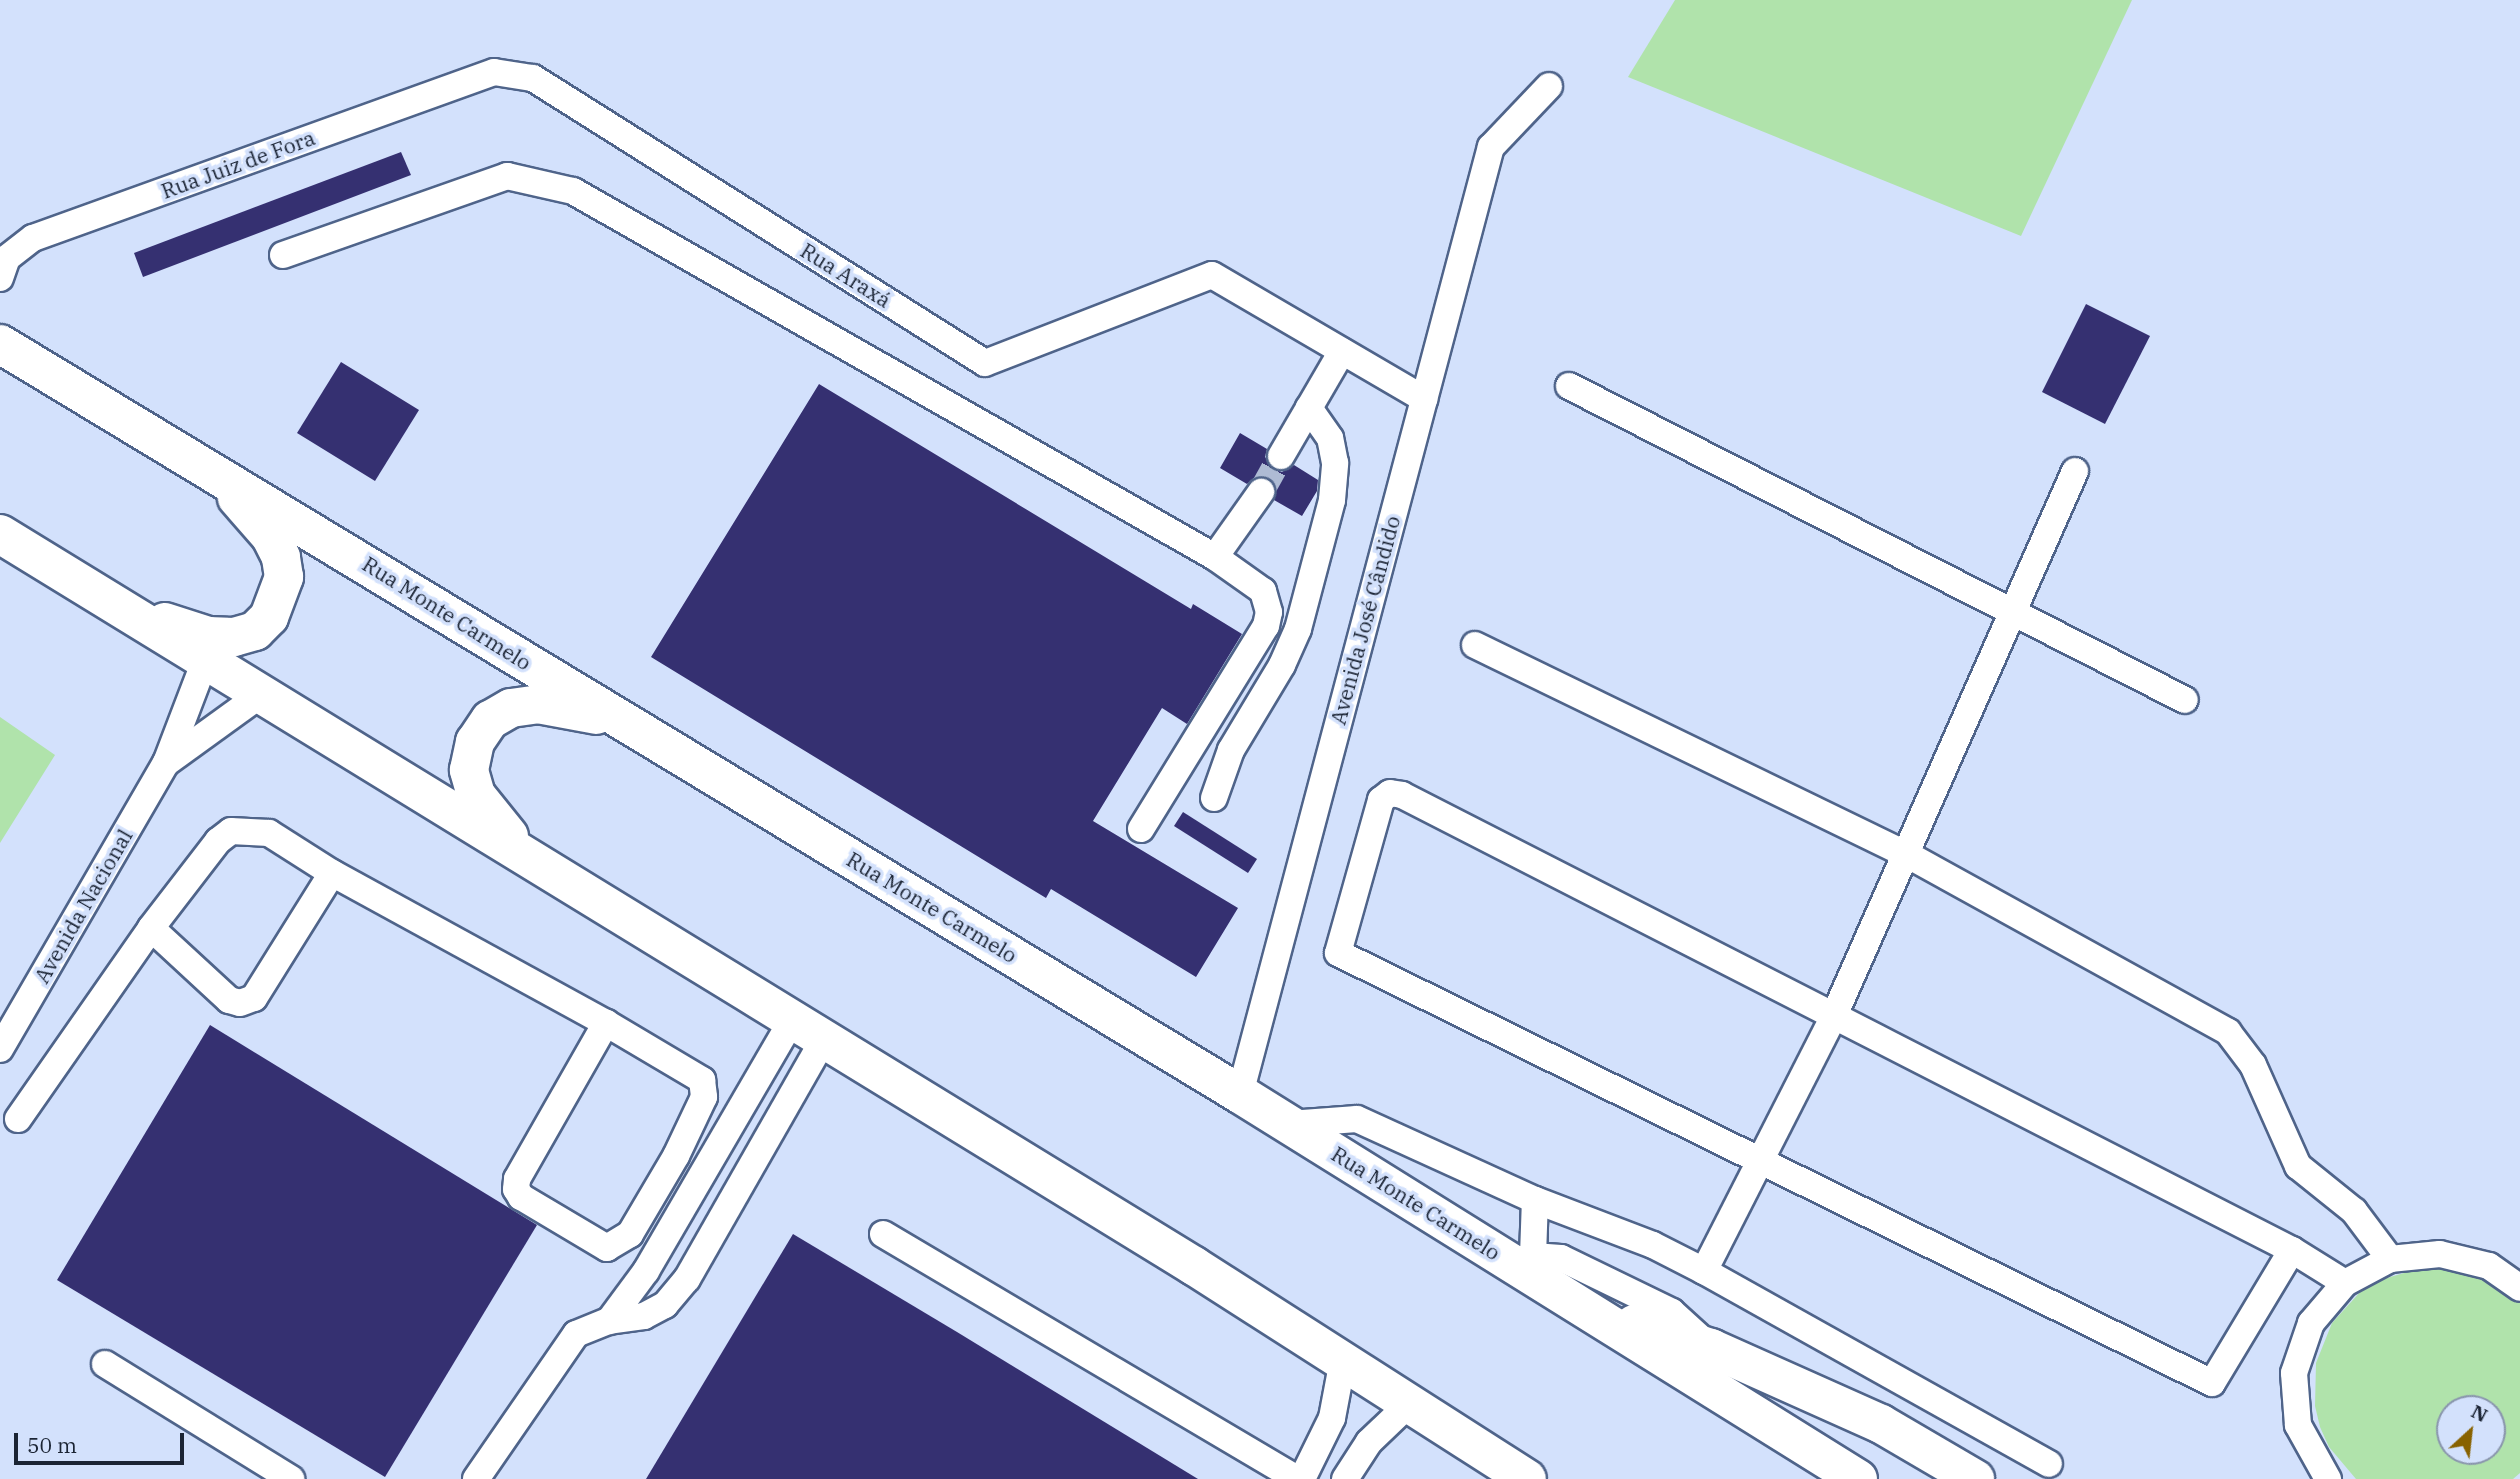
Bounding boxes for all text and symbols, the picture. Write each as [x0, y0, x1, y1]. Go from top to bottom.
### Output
street label: Rua Juiz de Fora [158, 124, 318, 204]
street label: Rua Araxá [796, 237, 896, 313]
street label: Avenida José Cândido [1325, 513, 1405, 727]
street label: Rua Monte Carmelo [358, 551, 536, 675]
street label: Avenida Nacional [29, 825, 137, 987]
street label: Rua Monte Carmelo [842, 846, 1022, 968]
street label: Rua Monte Carmelo [1327, 1141, 1505, 1265]
north arrow [2436, 1395, 2506, 1465]
text: N [2467, 1399, 2492, 1427]
scale bar [18, 1420, 187, 1464]
text: 50 m [27, 1431, 77, 1459]

